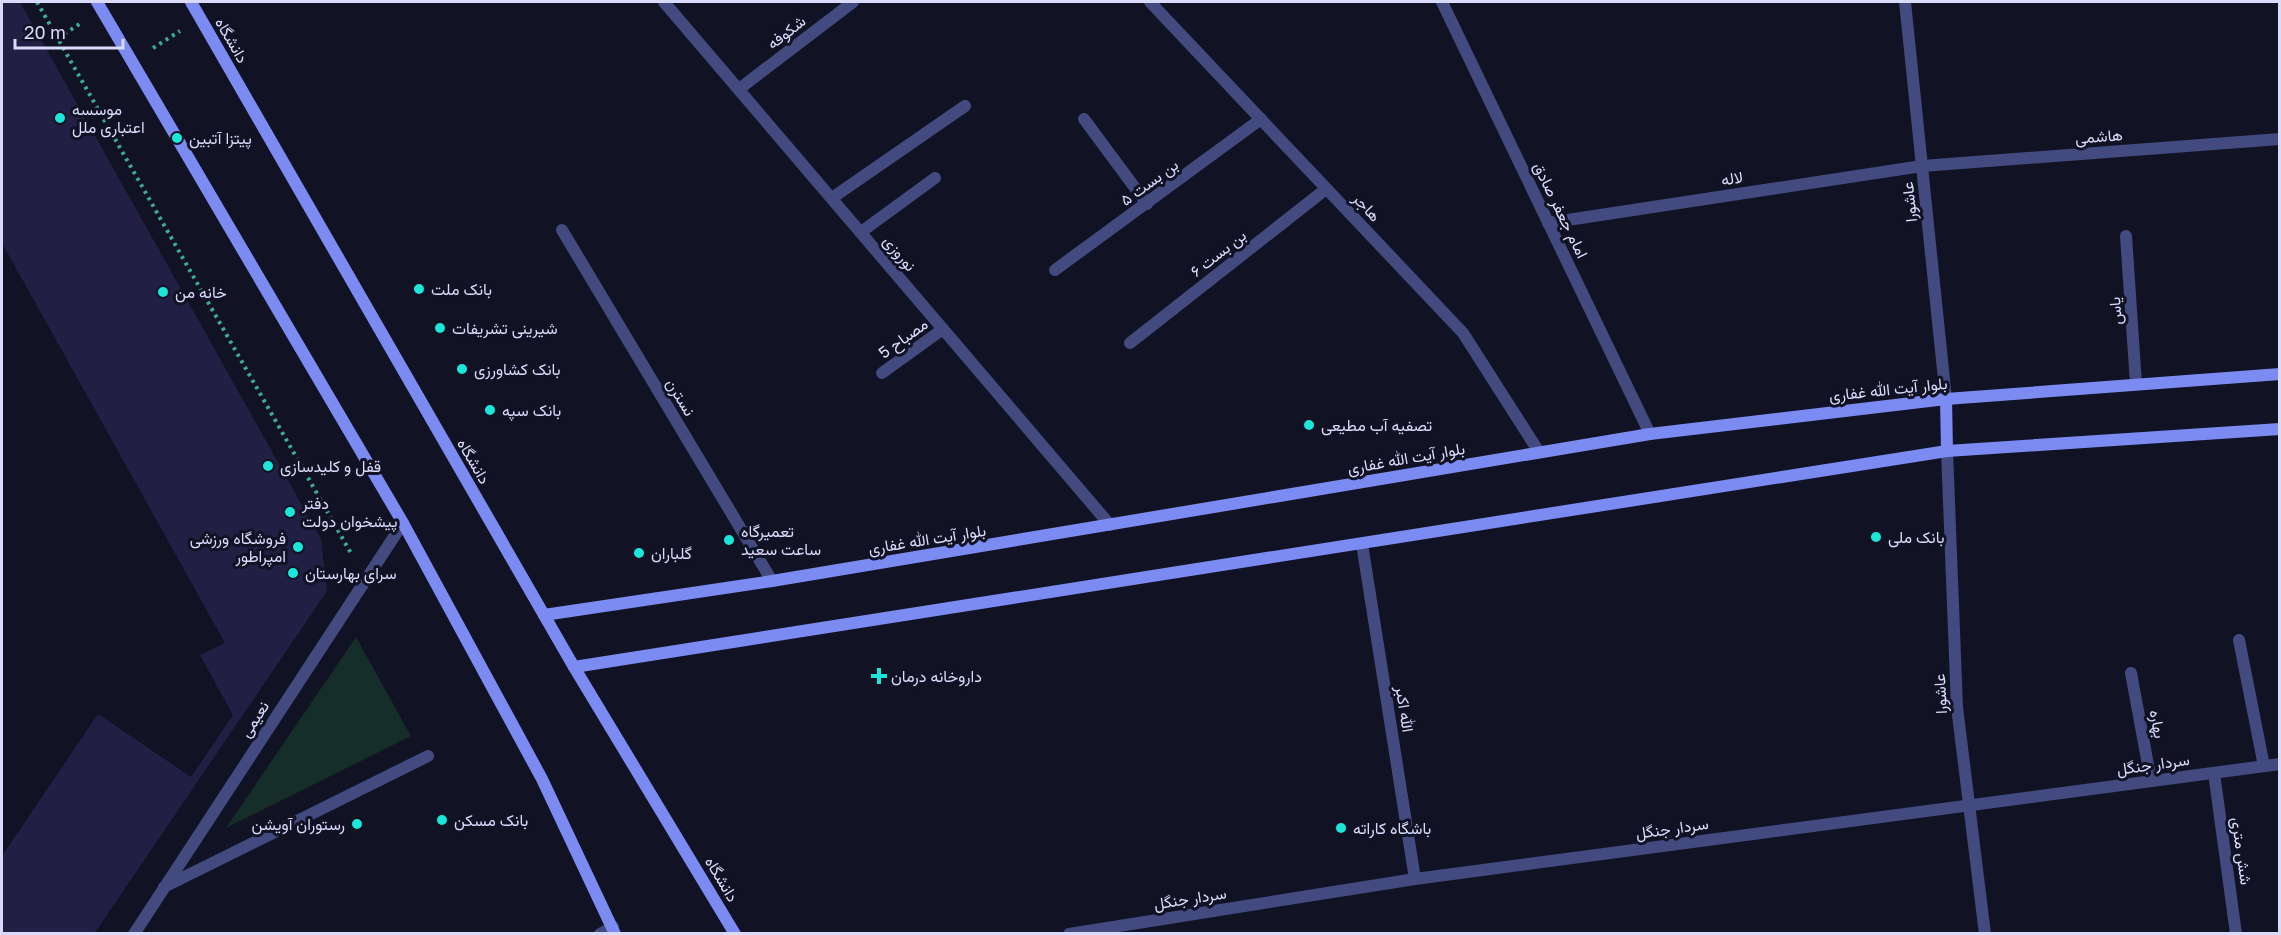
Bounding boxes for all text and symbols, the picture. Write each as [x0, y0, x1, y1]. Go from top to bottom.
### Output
street label: شکوفه [763, 11, 810, 54]
scale bar [15, 12, 123, 50]
street label: دانشگاه [211, 14, 253, 66]
text: 20 m [24, 21, 66, 43]
place label: موسسه اعتباری ملل [72, 99, 145, 138]
marker: موسسه اعتباری ملل [53, 111, 67, 125]
street label: هاشمی [2075, 124, 2124, 149]
place label: پیتزا آتبین [189, 128, 252, 150]
marker: پیتزا آتبین [170, 131, 184, 145]
street label: بن بست ۵ [1116, 154, 1182, 211]
street label: امام جعفر صادق [1528, 159, 1593, 262]
street label: لاله [1720, 166, 1744, 190]
street label: عاشورا [1897, 181, 1922, 223]
street label: هاجر [1347, 188, 1385, 226]
street label: بن بست ۶ [1186, 225, 1250, 282]
street label: نوروزی [878, 231, 921, 276]
place label: بانک ملت [431, 279, 492, 299]
place label: خانه من [175, 282, 227, 303]
marker: بانک ملت [412, 282, 426, 296]
marker: خانه من [156, 285, 170, 299]
street label: یاس [2104, 296, 2127, 326]
street label: مصباح 5 [874, 313, 933, 364]
place label: شیرینی تشریفات [452, 318, 558, 339]
marker: شیرینی تشریفات [433, 321, 447, 335]
place label: بانک کشاورزی [474, 359, 560, 380]
marker: بانک کشاورزی [455, 362, 469, 376]
street label: بلوار آیت الله غفاری [1828, 373, 1948, 406]
street label: نسترن [661, 375, 700, 420]
place label: بانک سپه [502, 400, 561, 422]
marker: بانک سپه [483, 403, 497, 417]
place label: تصفیه آب مطیعی [1321, 415, 1432, 436]
marker: تصفیه آب مطیعی [1302, 418, 1316, 432]
street label: دانشگاه [453, 435, 495, 487]
street label: بلوار آیت الله غفاری [1346, 438, 1467, 479]
place label: قفل و کلیدسازی [280, 456, 381, 477]
marker: قفل و کلیدسازی [261, 459, 275, 473]
place label: دفتر پیشخوان دولت [301, 493, 398, 533]
marker: دفتر پیشخوان دولت [283, 505, 297, 519]
street label: بلوار آیت الله غفاری [867, 520, 988, 559]
place label: تعمیرگاه ساعت سعید [741, 521, 821, 559]
place label: بانک ملی [1888, 527, 1945, 548]
place label: فروشگاه ورزشی امپراطور [190, 528, 286, 568]
marker: بانک ملی [1869, 530, 1883, 544]
marker: تعمیرگاه ساعت سعید [722, 533, 736, 547]
marker: فروشگاه ورزشی امپراطور [291, 540, 305, 554]
place label: گلباران [651, 543, 692, 564]
marker: گلباران [632, 546, 646, 560]
place label: سرای بهارستان [305, 563, 397, 584]
marker: سرای بهارستان [286, 566, 300, 580]
place label: داروخانه درمان [891, 666, 982, 687]
marker: داروخانه درمان [872, 669, 886, 683]
street label: عاشورا [1929, 673, 1952, 715]
street label: الله اکبر [1390, 683, 1419, 734]
street label: نعیمی [235, 697, 274, 741]
street label: بهاره [2145, 708, 2170, 740]
street label: سردار جنگل [2115, 749, 2191, 780]
place label: بانک مسکن [454, 810, 528, 831]
marker: بانک مسکن [435, 813, 449, 827]
street label: سردار جنگل [1634, 813, 1710, 844]
place label: رستوران آویشن [252, 814, 345, 835]
street label: شش متری [2226, 816, 2257, 886]
marker: رستوران آویشن [350, 817, 364, 831]
place label: باشگاه کاراته [1353, 818, 1431, 839]
marker: باشگاه کاراته [1334, 821, 1348, 835]
street label: دانشگاه [701, 853, 743, 905]
street label: سردار جنگل [1152, 882, 1228, 915]

